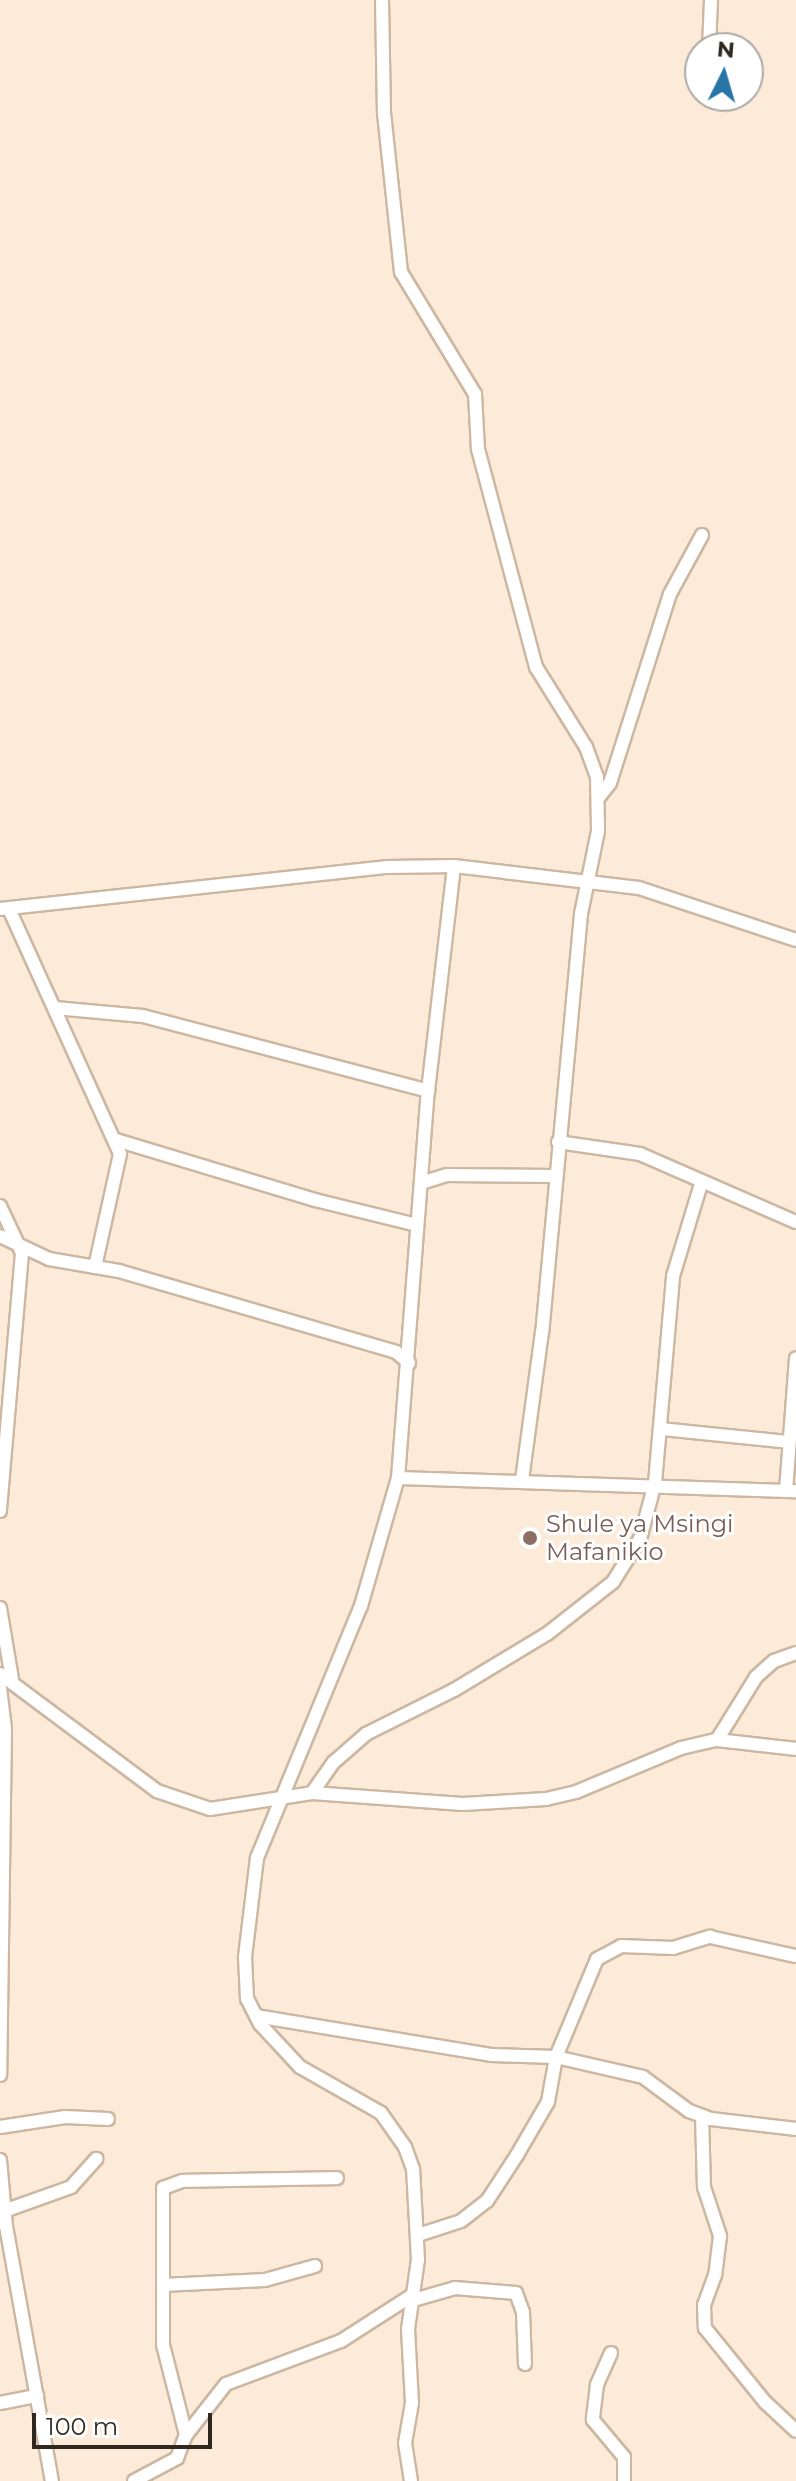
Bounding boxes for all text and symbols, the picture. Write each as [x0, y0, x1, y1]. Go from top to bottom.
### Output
north arrow [684, 32, 764, 112]
text: N [716, 35, 736, 64]
place label: Shule ya Msingi Mafanikio [546, 1510, 734, 1566]
marker: Shule ya Msingi Mafanikio [521, 1529, 539, 1547]
scale bar [36, 2397, 216, 2447]
text: 100 m [46, 2412, 118, 2441]

